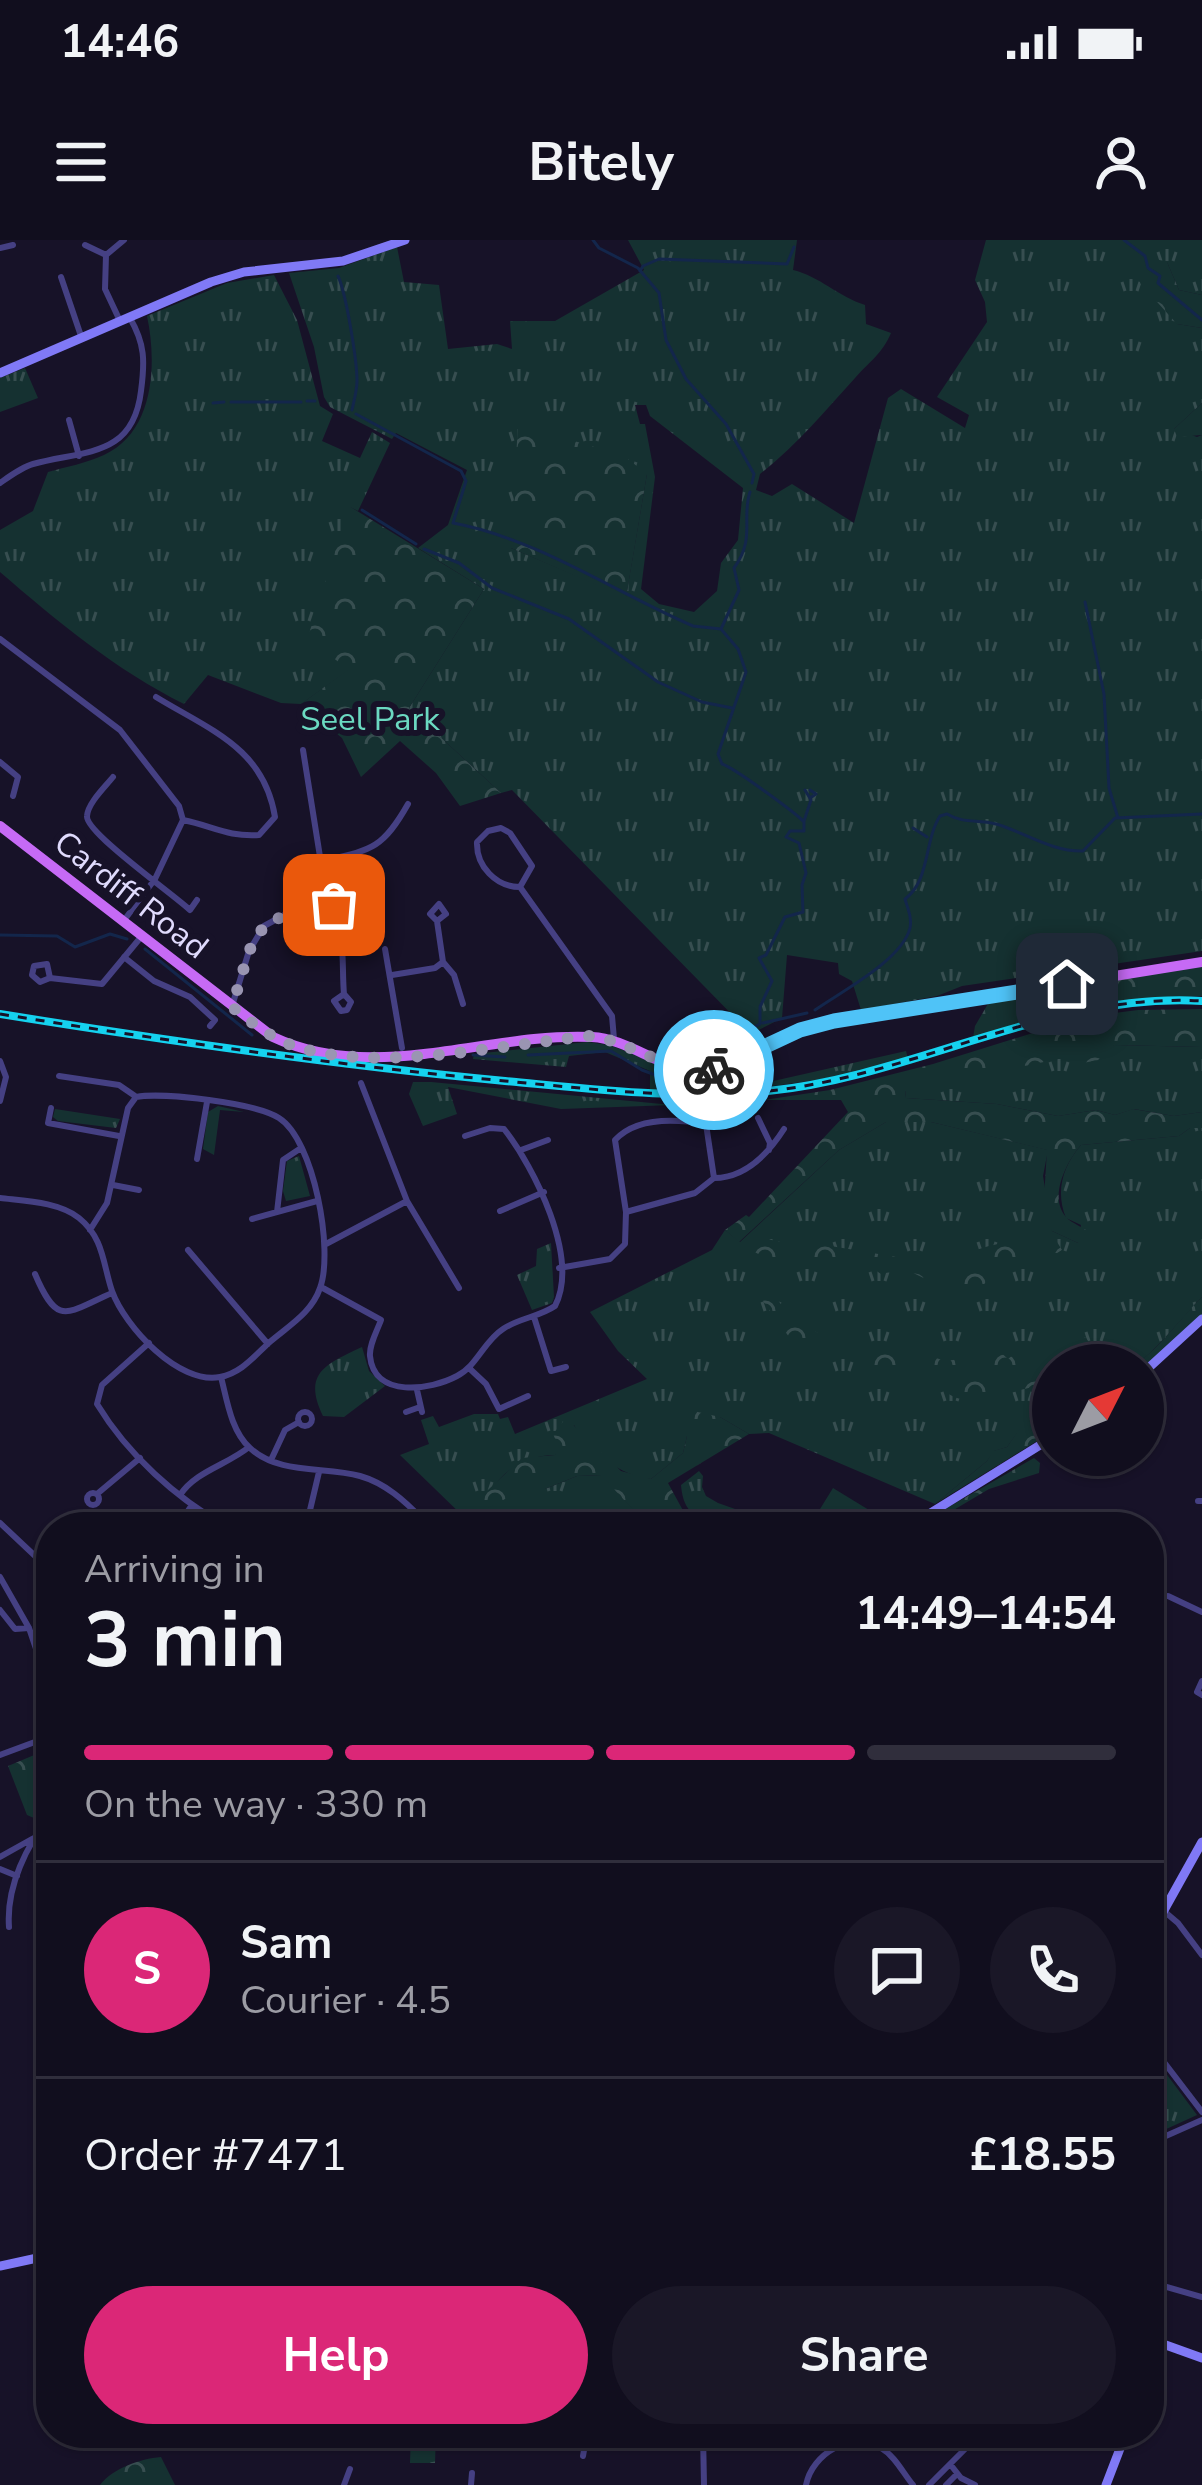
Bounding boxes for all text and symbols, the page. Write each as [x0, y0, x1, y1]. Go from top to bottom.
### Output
text: 14:46 [60, 12, 179, 73]
text: Bitely [528, 125, 674, 199]
icon: menu [48, 129, 114, 195]
icon: person [1088, 129, 1154, 195]
park label: Seel Park [300, 697, 440, 742]
street label: Cardiff Road [45, 821, 218, 970]
pin [283, 854, 385, 956]
icon: bag [301, 872, 367, 938]
pin [1016, 933, 1118, 1035]
icon: home [1034, 951, 1100, 1017]
courier [654, 1010, 774, 1130]
icon: bike [681, 1037, 747, 1103]
north arrow [1032, 1344, 1164, 1476]
map controls [1032, 1344, 1164, 1476]
text: Arriving in [84, 1543, 265, 1596]
text: 14:49–14:54 [855, 1584, 1116, 1645]
text: 3 min [84, 1587, 286, 1694]
text: On the way · 330 m [84, 1778, 428, 1831]
button: chat [834, 1907, 960, 2033]
button: phone [990, 1907, 1116, 2033]
text: Sam [240, 1913, 332, 1974]
text: S [133, 1939, 161, 2000]
text: Courier · 4.5 [240, 1974, 451, 2027]
text: Order #7471 [84, 2125, 347, 2186]
text: £18.55 [970, 2125, 1116, 2186]
button: Help [84, 2286, 588, 2424]
button: Share [612, 2286, 1116, 2424]

